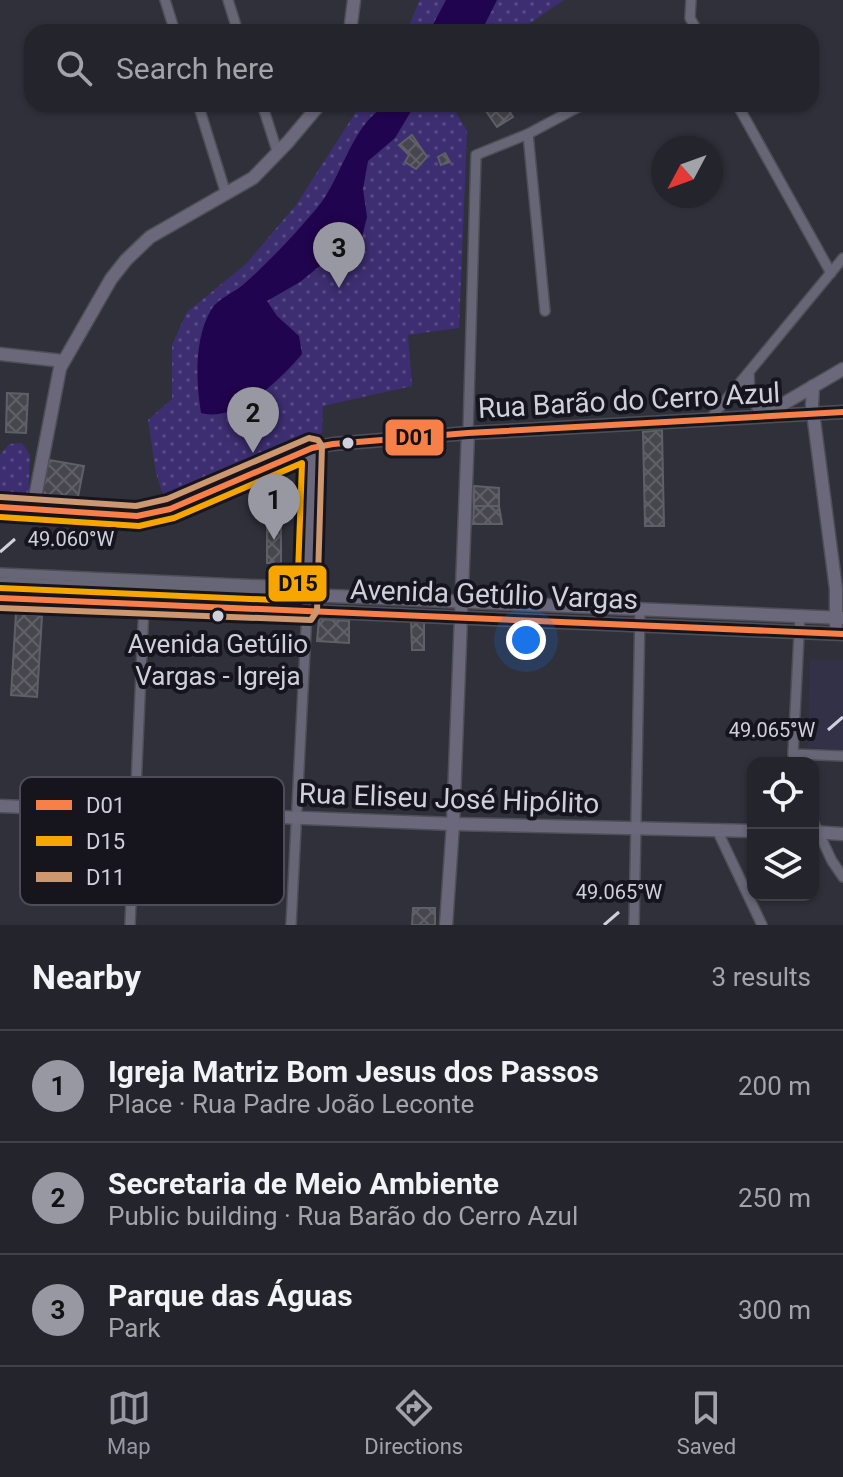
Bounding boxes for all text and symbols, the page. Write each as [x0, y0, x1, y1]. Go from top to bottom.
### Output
search box [24, 24, 819, 112]
icon: search [52, 46, 96, 90]
text: Search here [116, 51, 274, 86]
north arrow [651, 136, 723, 208]
pin: 3 [313, 222, 365, 288]
street label: Rua Barão do Cerro Azul [477, 376, 781, 425]
pin: 2 [227, 387, 279, 453]
line badge: D01 [384, 418, 445, 457]
text: D01 [395, 425, 435, 450]
unlabelled marker [340, 435, 356, 451]
pin: 1 [248, 474, 300, 540]
text: 49.060°W [28, 527, 115, 551]
line badge: D15 [267, 564, 328, 603]
text: D15 [278, 571, 318, 596]
street label: Avenida Getúlio Vargas [349, 573, 639, 616]
marker: Avenida Getúlio Vargas - Igreja [210, 608, 226, 624]
your location [506, 620, 546, 660]
place label: Avenida Getúlio Vargas - Igreja [128, 629, 308, 691]
text: 49.065°W [729, 718, 816, 742]
map controls [747, 757, 819, 901]
button: locate [747, 757, 819, 829]
legend [20, 777, 284, 905]
street label: Rua Eliseu José Hipólito [298, 777, 600, 820]
text: D01 [86, 793, 125, 818]
text: D15 [86, 829, 125, 854]
button: layers [747, 829, 819, 901]
text: D11 [86, 865, 125, 890]
text: 49.065°W [576, 880, 663, 904]
text: Nearby [32, 957, 141, 997]
text: 3 results [712, 962, 811, 992]
text: Igreja Matriz Bom Jesus dos Passos [108, 1054, 599, 1089]
text: 1 [51, 1071, 65, 1101]
text: 200 m [738, 1071, 811, 1101]
text: Place · Rua Padre João Leconte [108, 1089, 474, 1119]
text: Secretaria de Meio Ambiente [108, 1166, 499, 1201]
text: 2 [51, 1183, 65, 1213]
text: 250 m [738, 1183, 811, 1213]
text: Public building · Rua Barão do Cerro Azul [108, 1201, 578, 1231]
text: Parque das Águas [108, 1278, 353, 1313]
text: 3 [51, 1295, 65, 1325]
text: 300 m [738, 1295, 811, 1325]
text: Park [108, 1313, 160, 1343]
tab: Map [107, 1386, 151, 1459]
tab: Directions [364, 1386, 463, 1459]
tab: Saved [677, 1386, 736, 1459]

